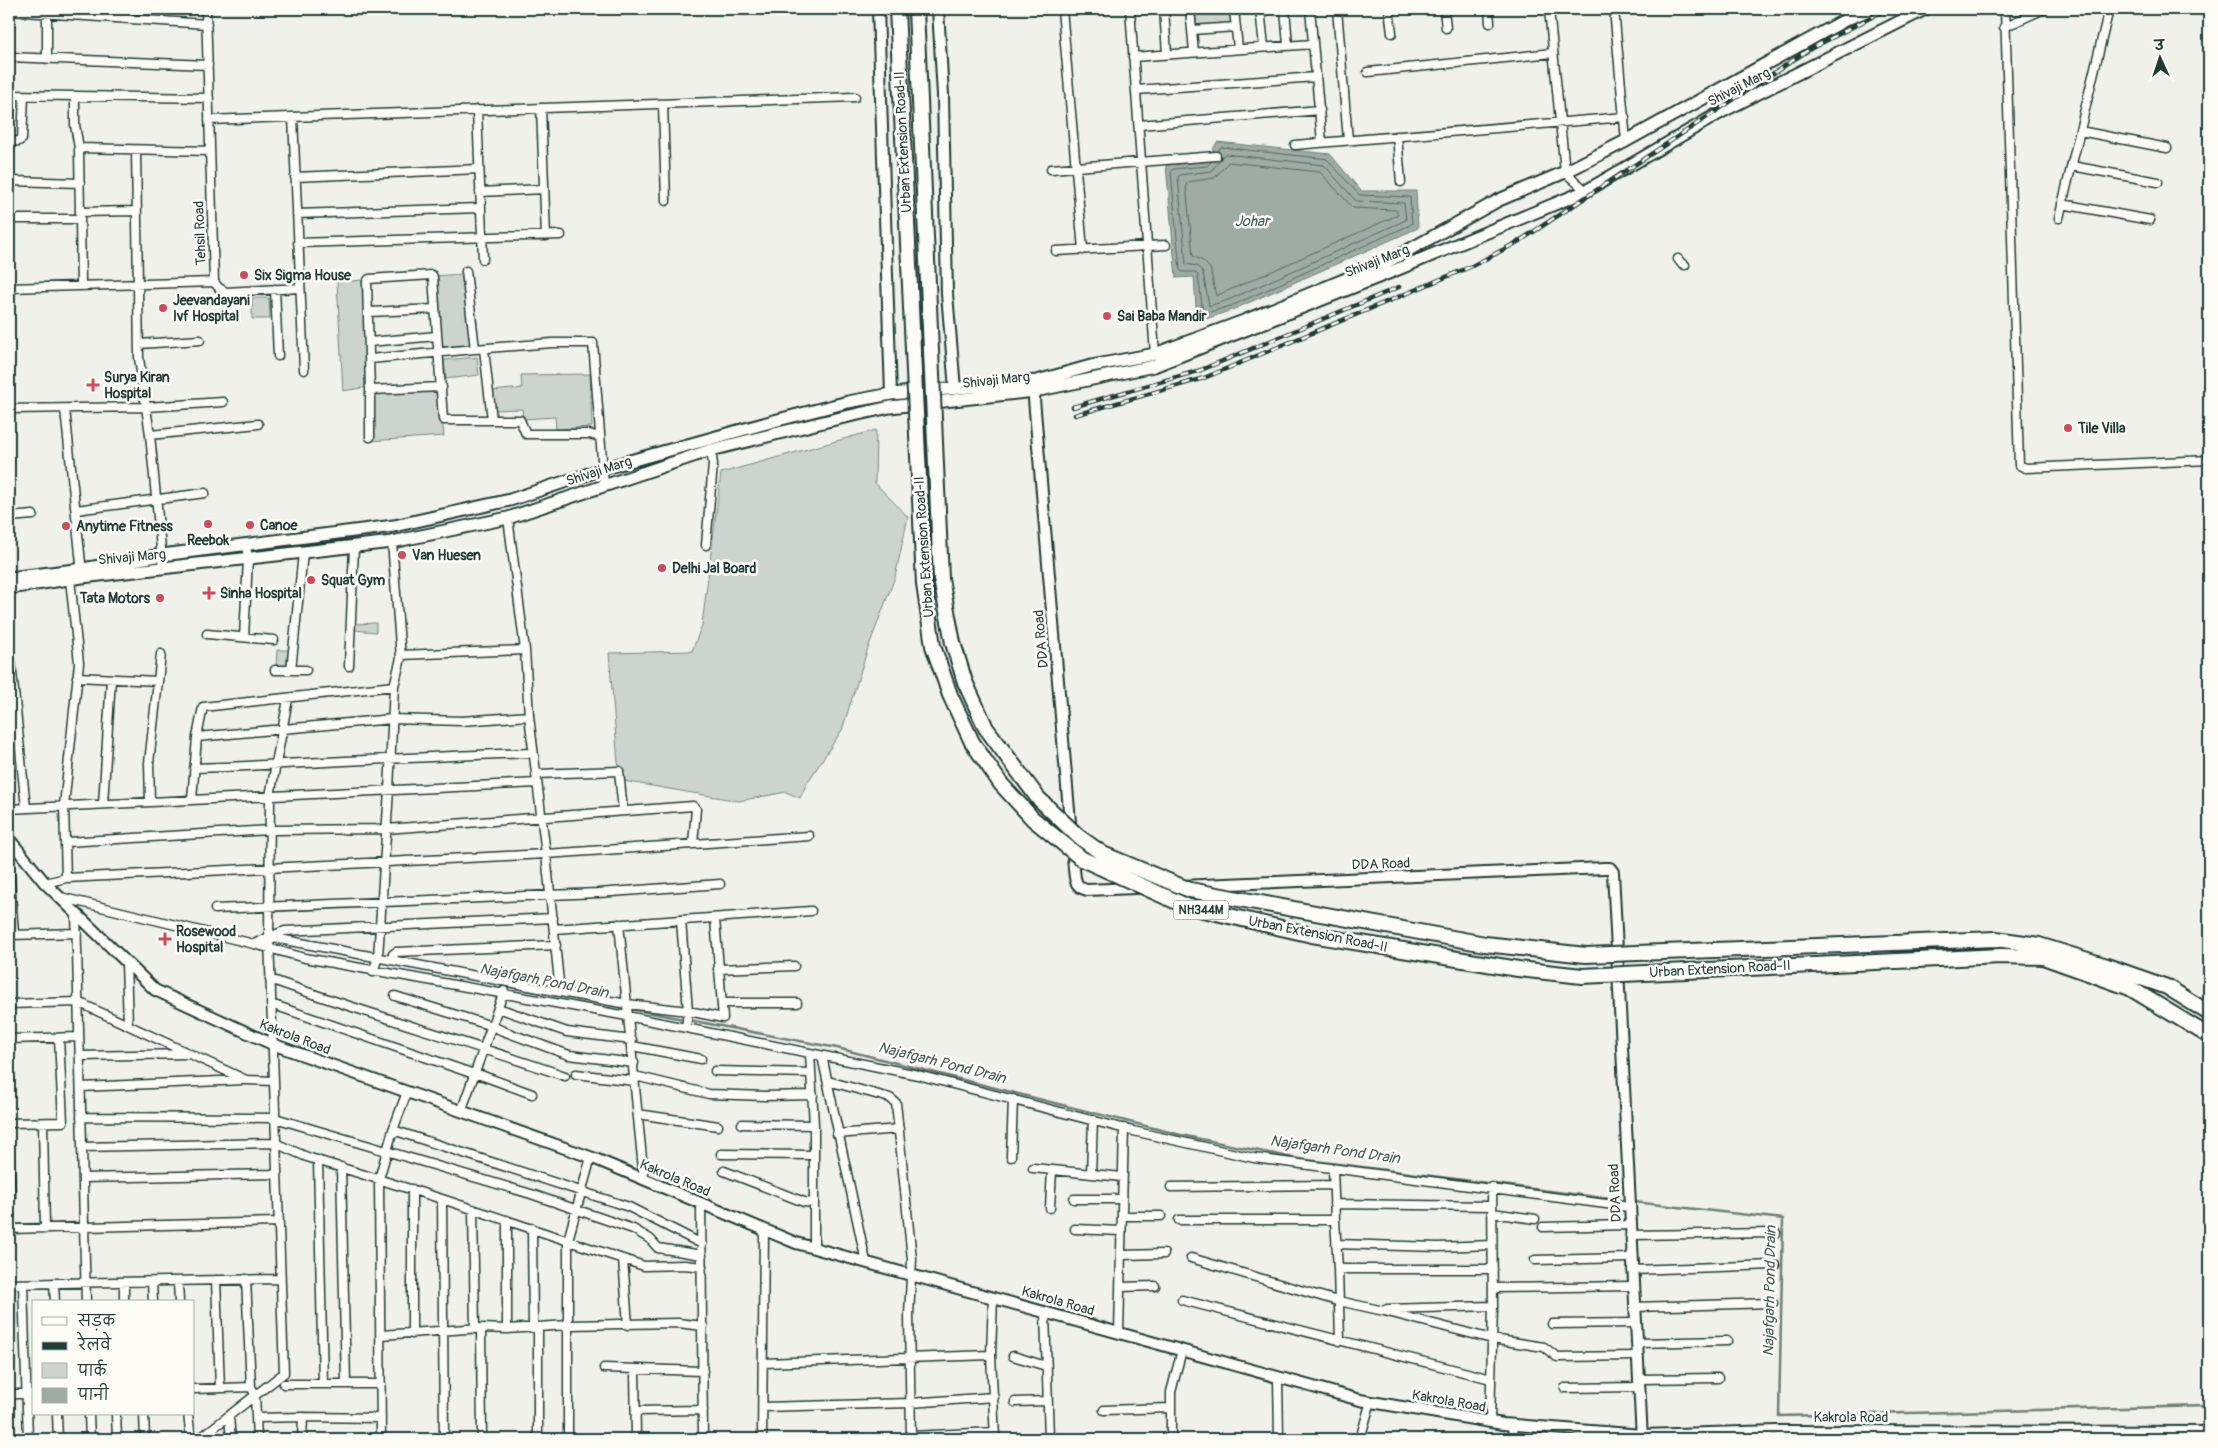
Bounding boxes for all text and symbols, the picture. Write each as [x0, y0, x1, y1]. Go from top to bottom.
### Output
north arrow [2136, 32, 2186, 82]
text: उ [2152, 37, 2166, 54]
street label: Shivaji Marg [1705, 64, 1773, 110]
street label: Urban Extension Road-II [891, 71, 915, 213]
street label: Tehsil Road [190, 200, 210, 266]
water label: Johar [1235, 212, 1271, 231]
street label: Shivaji Marg [1342, 241, 1412, 281]
place label: Six Sigma House [254, 267, 352, 284]
marker: Six Sigma House [238, 269, 250, 281]
place label: Jeevandayani Ivf Hospital [173, 292, 250, 325]
marker: Jeevandayani Ivf Hospital [157, 302, 169, 314]
place label: Sai Baba Mandir [1117, 308, 1208, 325]
marker: Sai Baba Mandir [1101, 310, 1113, 322]
street label: Shivaji Marg [961, 368, 1031, 392]
place label: Surya Kiran Hospital [104, 369, 170, 402]
marker: Surya Kiran Hospital [86, 378, 100, 392]
place label: Tile Villa [2077, 420, 2126, 437]
marker: Tile Villa [2062, 422, 2074, 434]
street label: Shivaji Marg [564, 452, 634, 490]
street label: Urban Extension Road-II [911, 476, 937, 618]
place label: Canoe [260, 517, 298, 534]
place label: Anytime Fitness [76, 518, 174, 535]
marker: Reebok [202, 518, 214, 530]
marker: Canoe [244, 519, 256, 531]
marker: Anytime Fitness [60, 520, 72, 532]
place label: Reebok [187, 532, 229, 549]
street label: Shivaji Marg [97, 546, 167, 568]
place label: Van Huesen [412, 547, 481, 564]
marker: Van Huesen [396, 549, 408, 561]
place label: Delhi Jal Board [672, 560, 757, 577]
marker: Delhi Jal Board [656, 562, 668, 574]
place label: Squat Gym [321, 572, 386, 589]
marker: Squat Gym [305, 574, 317, 586]
place label: Sinha Hospital [220, 585, 302, 602]
marker: Sinha Hospital [202, 586, 216, 600]
place label: Tata Motors [79, 590, 151, 607]
marker: Tata Motors [154, 592, 166, 604]
street label: DDA Road [1030, 609, 1052, 669]
street label: DDA Road [1351, 854, 1411, 874]
road number: NH344M [1174, 900, 1228, 920]
street label: Urban Extension Road-II [1247, 912, 1389, 956]
place label: Rosewood Hospital [176, 923, 236, 956]
marker: Rosewood Hospital [158, 932, 172, 946]
street label: Urban Extension Road-II [1649, 957, 1791, 981]
water label: Najafgarh Pond Drain [478, 959, 611, 1003]
street label: Kakrola Road [257, 1016, 333, 1058]
water label: Najafgarh Pond Drain [876, 1038, 1009, 1088]
water label: Najafgarh Pond Drain [1269, 1131, 1403, 1169]
street label: Kakrola Road [637, 1156, 713, 1201]
street label: DDA Road [1605, 1163, 1625, 1223]
water label: Najafgarh Pond Drain [1759, 1224, 1781, 1357]
street label: Kakrola Road [1020, 1283, 1096, 1320]
legend [32, 1300, 195, 1416]
text: सड़क [77, 1312, 116, 1331]
text: रेलवे [76, 1331, 112, 1355]
text: पार्क [77, 1359, 108, 1381]
text: पानी [77, 1383, 110, 1405]
street label: Kakrola Road [1411, 1386, 1487, 1416]
street label: Kakrola Road [1814, 1409, 1889, 1426]

